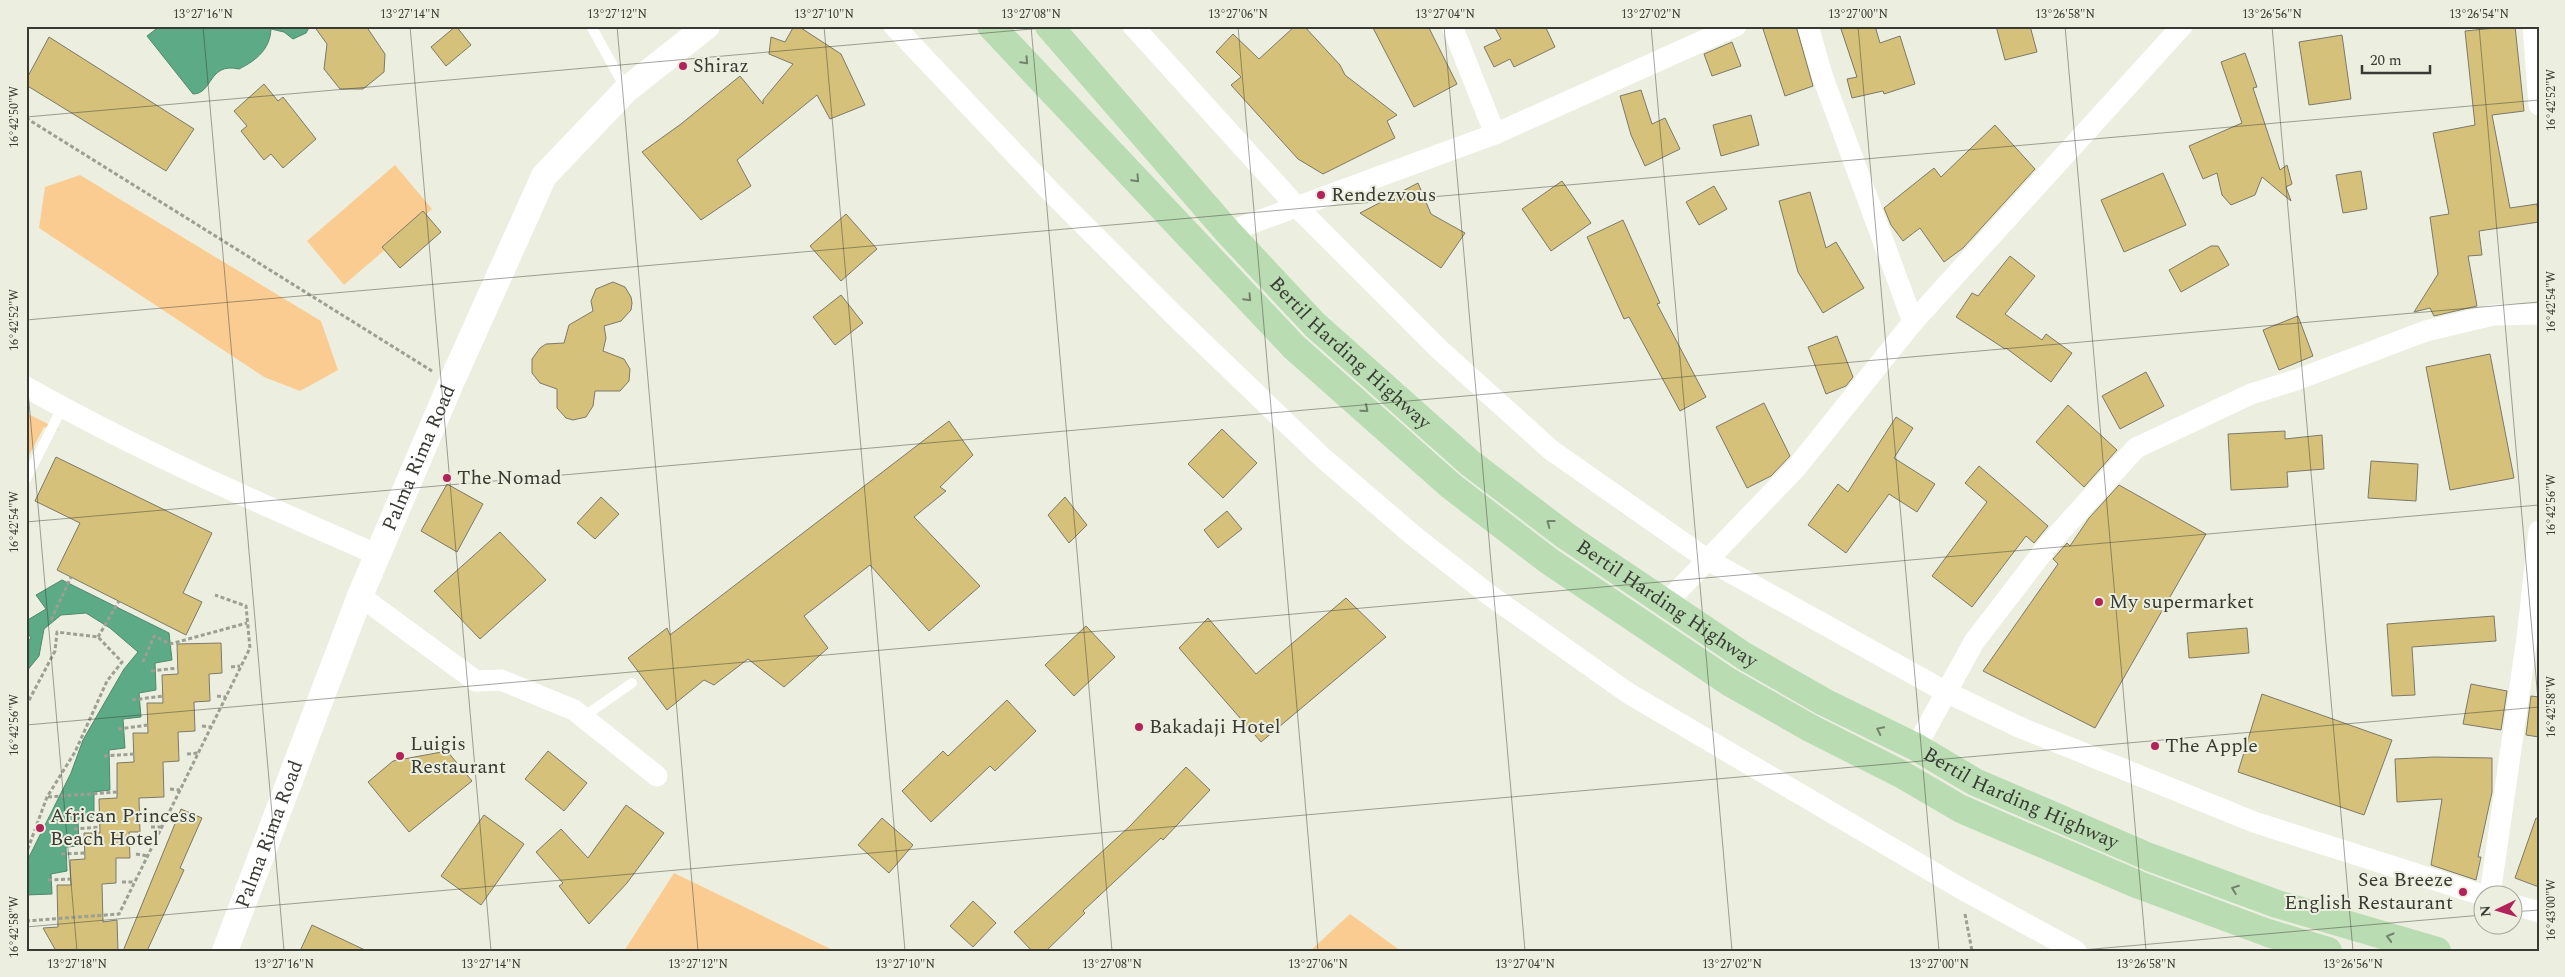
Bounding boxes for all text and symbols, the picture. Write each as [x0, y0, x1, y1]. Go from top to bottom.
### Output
text: 13°27'16"N [173, 5, 233, 24]
text: 13°27'14"N [380, 5, 440, 24]
text: 13°27'12"N [587, 5, 647, 24]
text: 13°27'10"N [794, 5, 854, 24]
text: 13°27'08"N [1001, 5, 1061, 24]
text: 13°27'06"N [1208, 5, 1268, 24]
text: 13°27'04"N [1415, 5, 1475, 24]
text: 13°27'02"N [1621, 5, 1681, 24]
text: 13°27'00"N [1828, 5, 1888, 24]
text: 13°26'58"N [2035, 5, 2095, 24]
text: 13°26'56"N [2242, 5, 2302, 24]
text: 13°26'54"N [2449, 5, 2509, 24]
scale bar [2362, 42, 2430, 74]
text: 20 m [2370, 49, 2402, 72]
place label: Shiraz [693, 51, 749, 81]
one-way arrow [1019, 56, 1028, 65]
marker: Shiraz [677, 60, 689, 72]
text: 16°42'52"W [2542, 69, 2561, 131]
text: 16°42'50"W [5, 86, 24, 148]
one-way arrow [1130, 174, 1139, 183]
place label: Rendezvous [1331, 180, 1436, 210]
marker: Rendezvous [1315, 189, 1327, 201]
street label: Bertil Harding Highway [1262, 270, 1439, 438]
text: 16°42'54"W [2542, 271, 2561, 333]
text: 16°42'52"W [5, 289, 24, 351]
one-way arrow [1242, 292, 1251, 301]
street label: Palma Rima Road [375, 380, 464, 536]
one-way arrow [1360, 404, 1369, 413]
place label: The Nomad [457, 463, 562, 493]
marker: The Nomad [441, 472, 453, 484]
text: 16°42'56"W [2542, 474, 2561, 536]
text: 16°42'54"W [5, 491, 24, 553]
one-way arrow [1546, 520, 1555, 529]
street label: Bertil Harding Highway [1570, 532, 1764, 676]
place label: My supermarket [2109, 587, 2254, 617]
marker: My supermarket [2093, 596, 2105, 608]
text: 16°42'58"W [2542, 676, 2561, 738]
text: 16°42'56"W [5, 694, 24, 756]
place label: Bakadaji Hotel [1149, 712, 1281, 742]
marker: Bakadaji Hotel [1133, 721, 1145, 733]
one-way arrow [1876, 725, 1885, 736]
place label: Luigis Restaurant [410, 729, 506, 782]
place label: The Apple [2165, 731, 2258, 761]
street label: Bertil Harding Highway [1918, 740, 2125, 858]
marker: The Apple [2149, 740, 2161, 752]
marker: Luigis Restaurant [394, 750, 406, 762]
street label: Palma Rima Road [228, 756, 311, 913]
place label: African Princess Beach Hotel [50, 801, 196, 854]
marker: African Princess Beach Hotel [34, 822, 46, 834]
place label: Sea Breeze English Restaurant [2284, 865, 2453, 918]
text: 16°43'00"W [2542, 879, 2561, 941]
north arrow [2472, 884, 2522, 934]
one-way arrow [2231, 885, 2240, 895]
marker: Sea Breeze English Restaurant [2457, 886, 2469, 898]
text: 16°42'58"W [5, 896, 24, 958]
text: N [2475, 904, 2497, 918]
one-way arrow [2387, 933, 2395, 943]
text: 13°27'18"N [47, 955, 107, 974]
text: 13°27'16"N [254, 955, 314, 974]
text: 13°27'14"N [461, 955, 521, 974]
text: 13°27'12"N [668, 955, 728, 974]
text: 13°27'10"N [875, 955, 935, 974]
text: 13°27'08"N [1082, 955, 1142, 974]
text: 13°27'06"N [1288, 955, 1348, 974]
text: 13°27'04"N [1495, 955, 1555, 974]
text: 13°27'02"N [1702, 955, 1762, 974]
text: 13°27'00"N [1909, 955, 1969, 974]
text: 13°26'58"N [2116, 955, 2176, 974]
text: 13°26'56"N [2323, 955, 2383, 974]

